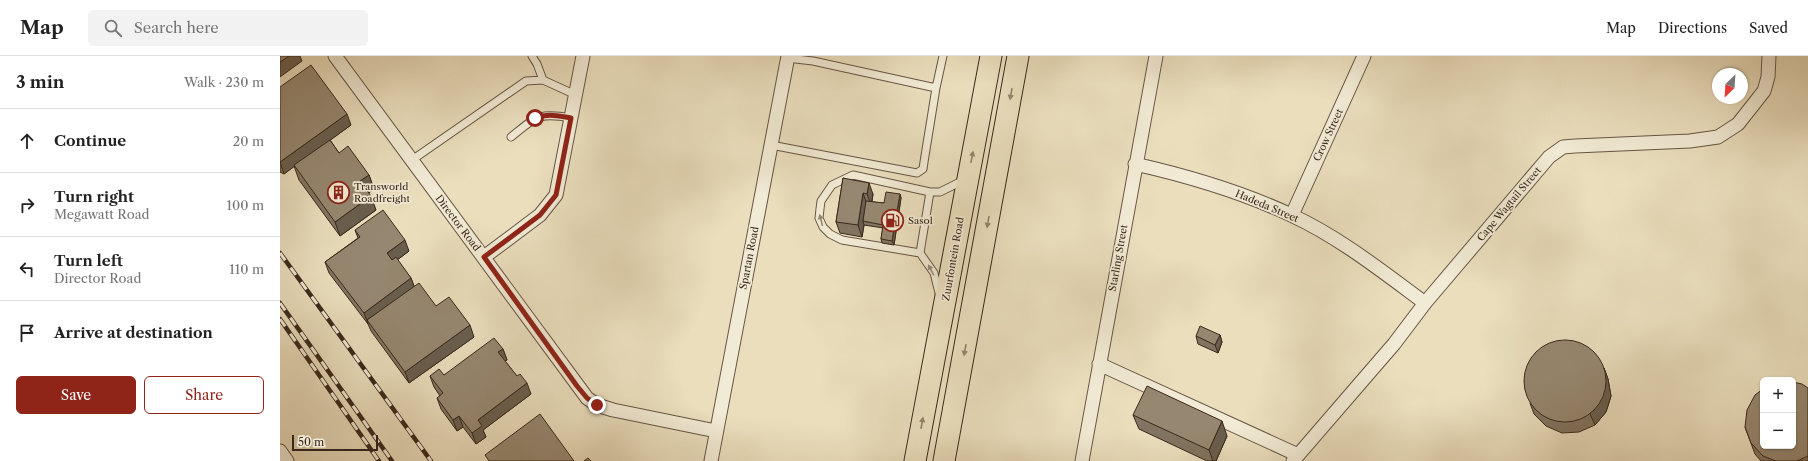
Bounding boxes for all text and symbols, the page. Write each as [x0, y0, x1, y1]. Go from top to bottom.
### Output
search box [88, 10, 368, 46]
text: Map [20, 16, 64, 39]
icon: search [102, 17, 124, 39]
text: Search here [134, 18, 219, 37]
text: Map [1606, 19, 1636, 37]
text: Directions [1658, 19, 1727, 37]
text: Saved [1749, 19, 1788, 37]
north arrow [1712, 68, 1748, 104]
text: 3 min [16, 72, 65, 92]
text: Walk · 230 m [184, 74, 264, 90]
one-way arrow [1008, 88, 1014, 100]
street label: Crow Street [1310, 106, 1346, 163]
route start [526, 109, 544, 127]
icon: ahead [16, 130, 38, 152]
text: Continue [54, 131, 126, 150]
text: 20 m [233, 133, 264, 149]
one-way arrow [969, 151, 975, 163]
street label: Cape Wagtail Street [1474, 164, 1544, 244]
building icon: Transworld Roadfreight [326, 179, 352, 205]
place label: Transworld Roadfreight [354, 180, 411, 205]
text: Turn right [54, 187, 134, 206]
street label: Hadeda Street [1233, 187, 1301, 225]
street label: Director Road [433, 192, 483, 254]
icon: right [16, 194, 38, 216]
text: 100 m [226, 197, 264, 213]
text: Megawatt Road [54, 206, 150, 222]
fuel station icon: Sasol [879, 207, 905, 233]
one-way arrow [818, 213, 824, 226]
place label: Sasol [908, 214, 933, 227]
street label: Zuurfontein Road [939, 216, 967, 302]
one-way arrow [985, 216, 991, 228]
street label: Starling Street [1106, 223, 1130, 292]
street label: Spartan Road [737, 225, 761, 291]
text: Turn left [54, 251, 123, 270]
icon: left [16, 258, 38, 280]
text: 110 m [229, 261, 264, 277]
one-way arrow [928, 264, 935, 276]
text: Director Road [54, 270, 141, 286]
icon: arrive [16, 322, 38, 344]
text: Arrive at destination [54, 323, 213, 342]
one-way arrow [961, 344, 967, 356]
button: Save [16, 376, 136, 414]
button: Share [144, 376, 264, 414]
map controls [1760, 377, 1796, 449]
button: + [1760, 377, 1796, 413]
route end [588, 396, 606, 414]
button: − [1760, 413, 1796, 449]
one-way arrow [919, 416, 925, 429]
scale bar [292, 433, 378, 452]
text: 50 m [298, 435, 324, 449]

